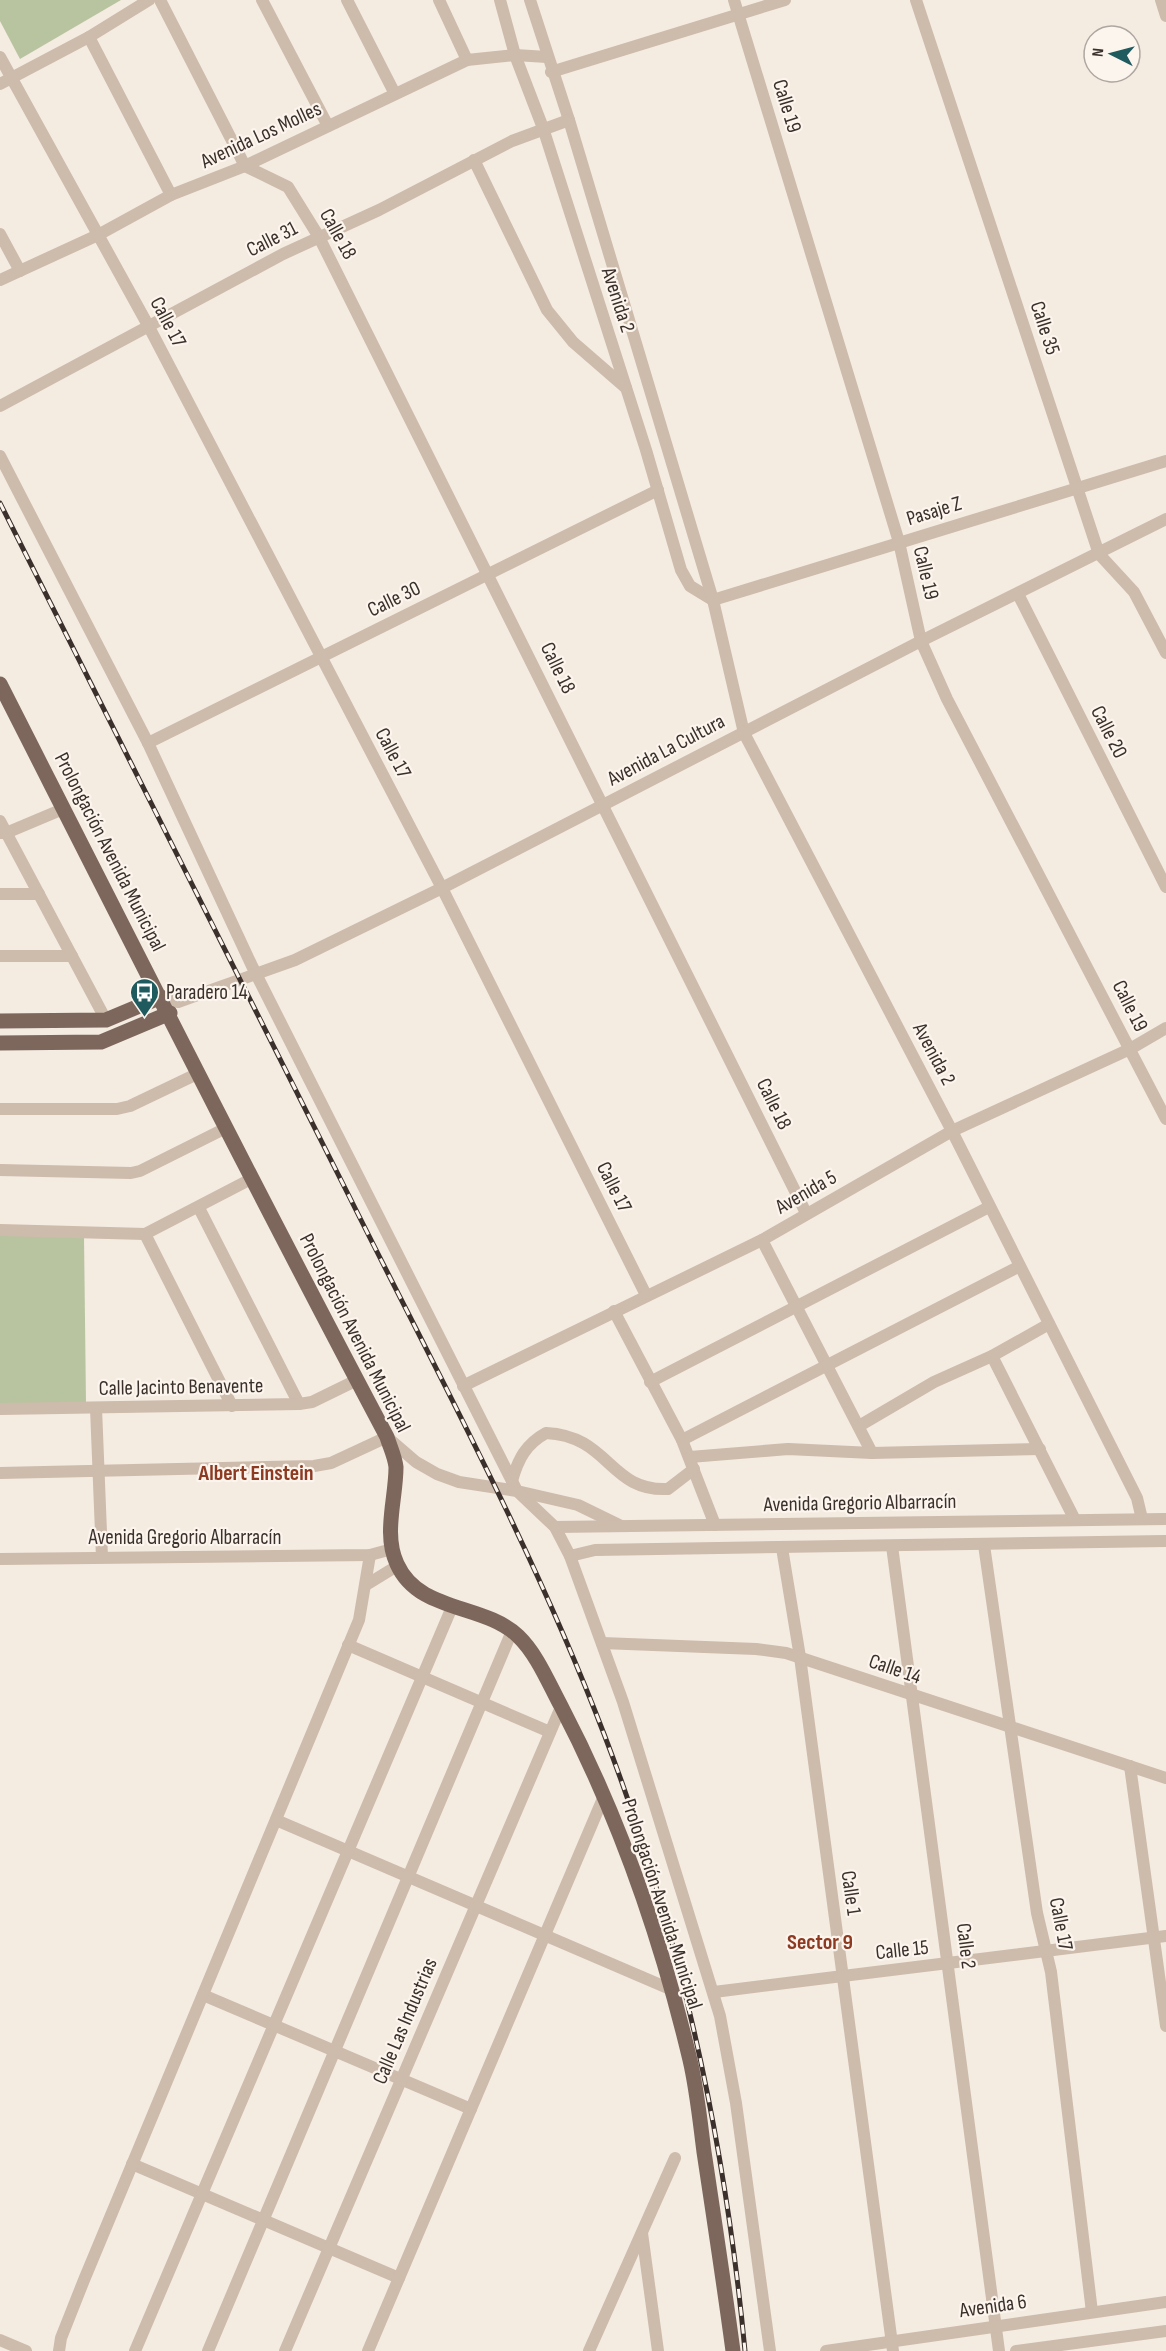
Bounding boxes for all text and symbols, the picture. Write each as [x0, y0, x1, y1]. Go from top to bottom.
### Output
north arrow [1082, 24, 1142, 84]
text: N [1089, 47, 1108, 58]
street label: Calle 19 [767, 76, 807, 136]
street label: Avenida Los Molles [196, 96, 325, 174]
street label: Calle 18 [314, 204, 362, 264]
street label: Calle 31 [242, 215, 302, 262]
street label: Avenida 2 [595, 263, 640, 336]
street label: Calle 17 [144, 293, 192, 352]
street label: Calle 35 [1025, 298, 1065, 358]
street label: Pasaje Z [903, 491, 965, 531]
street label: Calle 19 [908, 544, 944, 602]
street label: Calle 30 [364, 576, 424, 622]
street label: Calle 18 [535, 638, 581, 698]
street label: Calle 20 [1085, 702, 1133, 762]
street label: Avenida La Cultura [602, 709, 729, 792]
street label: Calle 17 [369, 724, 417, 783]
street label: Prolongación Avenida Municipal [49, 748, 171, 956]
bus stop icon: Paradero 14 [129, 976, 161, 1018]
street label: Calle 19 [1107, 976, 1153, 1036]
place label: Paradero 14 [166, 980, 248, 1005]
street label: Avenida 2 [907, 1018, 961, 1089]
street label: Calle 18 [751, 1074, 797, 1134]
street label: Calle 17 [591, 1158, 637, 1217]
street label: Avenida 5 [770, 1165, 841, 1220]
street label: Prolongación Avenida Municipal [294, 1229, 416, 1437]
street label: Calle Jacinto Benavente [99, 1373, 263, 1401]
district label: Albert Einstein [198, 1460, 313, 1487]
street label: Avenida Gregorio Albarracín [762, 1489, 957, 1517]
street label: Avenida Gregorio Albarracín [88, 1525, 281, 1550]
street label: Calle 14 [866, 1648, 925, 1690]
street label: Prolongación Avenida Municipal [616, 1796, 708, 2012]
street label: Calle 1 [836, 1869, 867, 1918]
street label: Calle 17 [1044, 1895, 1078, 1953]
street label: Calle 2 [951, 1922, 981, 1970]
district label: Sector 9 [787, 1929, 853, 1956]
street label: Calle 15 [874, 1935, 930, 1965]
street label: Calle Las Industrias [367, 1954, 443, 2088]
street label: Avenida 6 [957, 2289, 1028, 2323]

